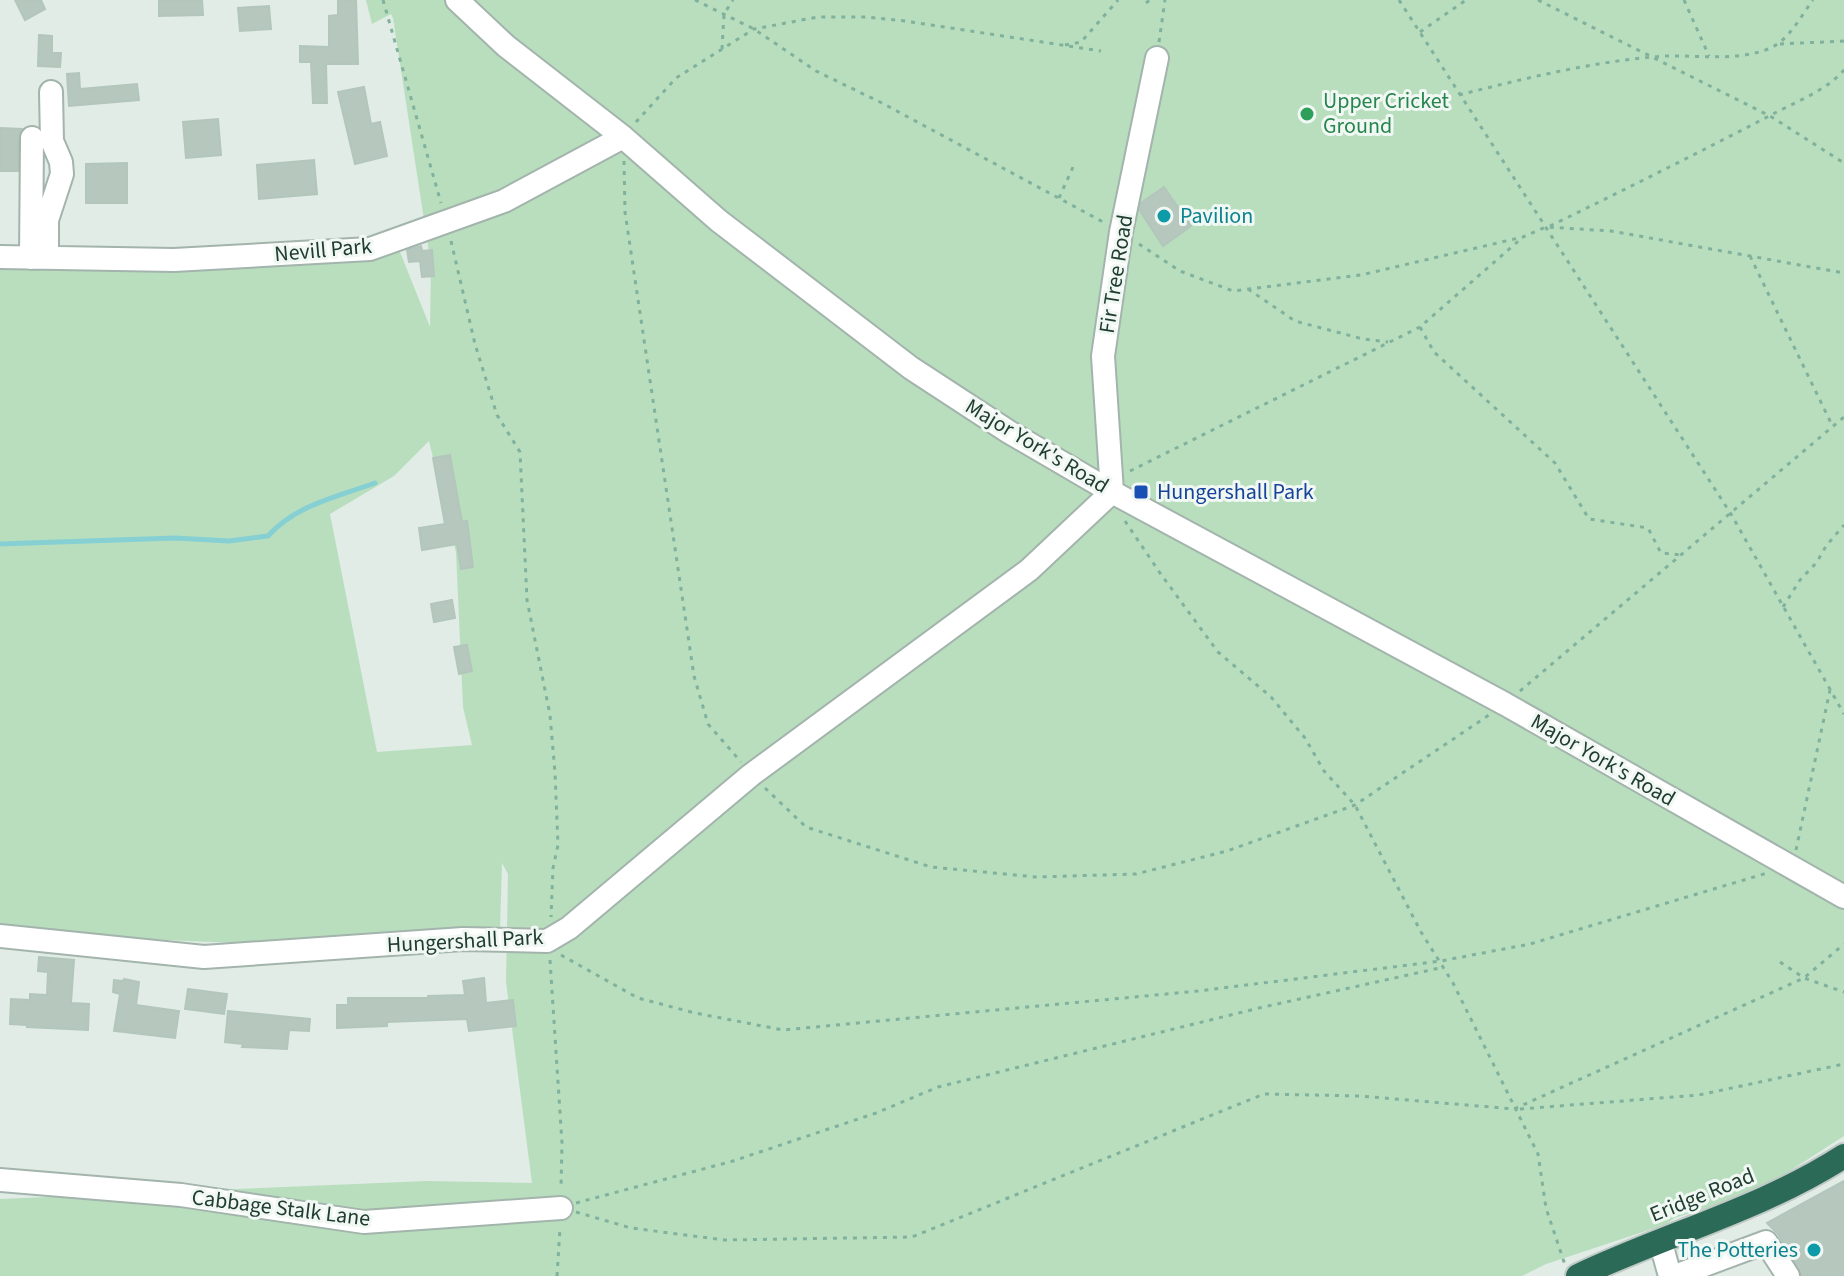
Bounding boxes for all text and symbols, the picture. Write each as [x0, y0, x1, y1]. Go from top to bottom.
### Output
place label: Upper Cricket Ground [1323, 85, 1449, 142]
marker: Upper Cricket Ground [1298, 105, 1316, 123]
place label: Pavilion [1180, 200, 1253, 232]
marker: Pavilion [1155, 207, 1173, 225]
street label: Fir Tree Road [1091, 212, 1141, 336]
street label: Nevill Park [273, 230, 373, 270]
street label: Major York's Road [959, 390, 1115, 502]
place label: Hungershall Park [1157, 476, 1314, 508]
marker: Hungershall Park [1132, 483, 1150, 501]
street label: Major York's Road [1525, 706, 1681, 814]
street label: Hungershall Park [386, 921, 544, 961]
street label: Eridge Road [1645, 1160, 1759, 1230]
street label: Cabbage Stalk Lane [190, 1181, 372, 1235]
place label: The Potteries [1677, 1234, 1798, 1266]
marker: The Potteries [1805, 1241, 1823, 1259]

